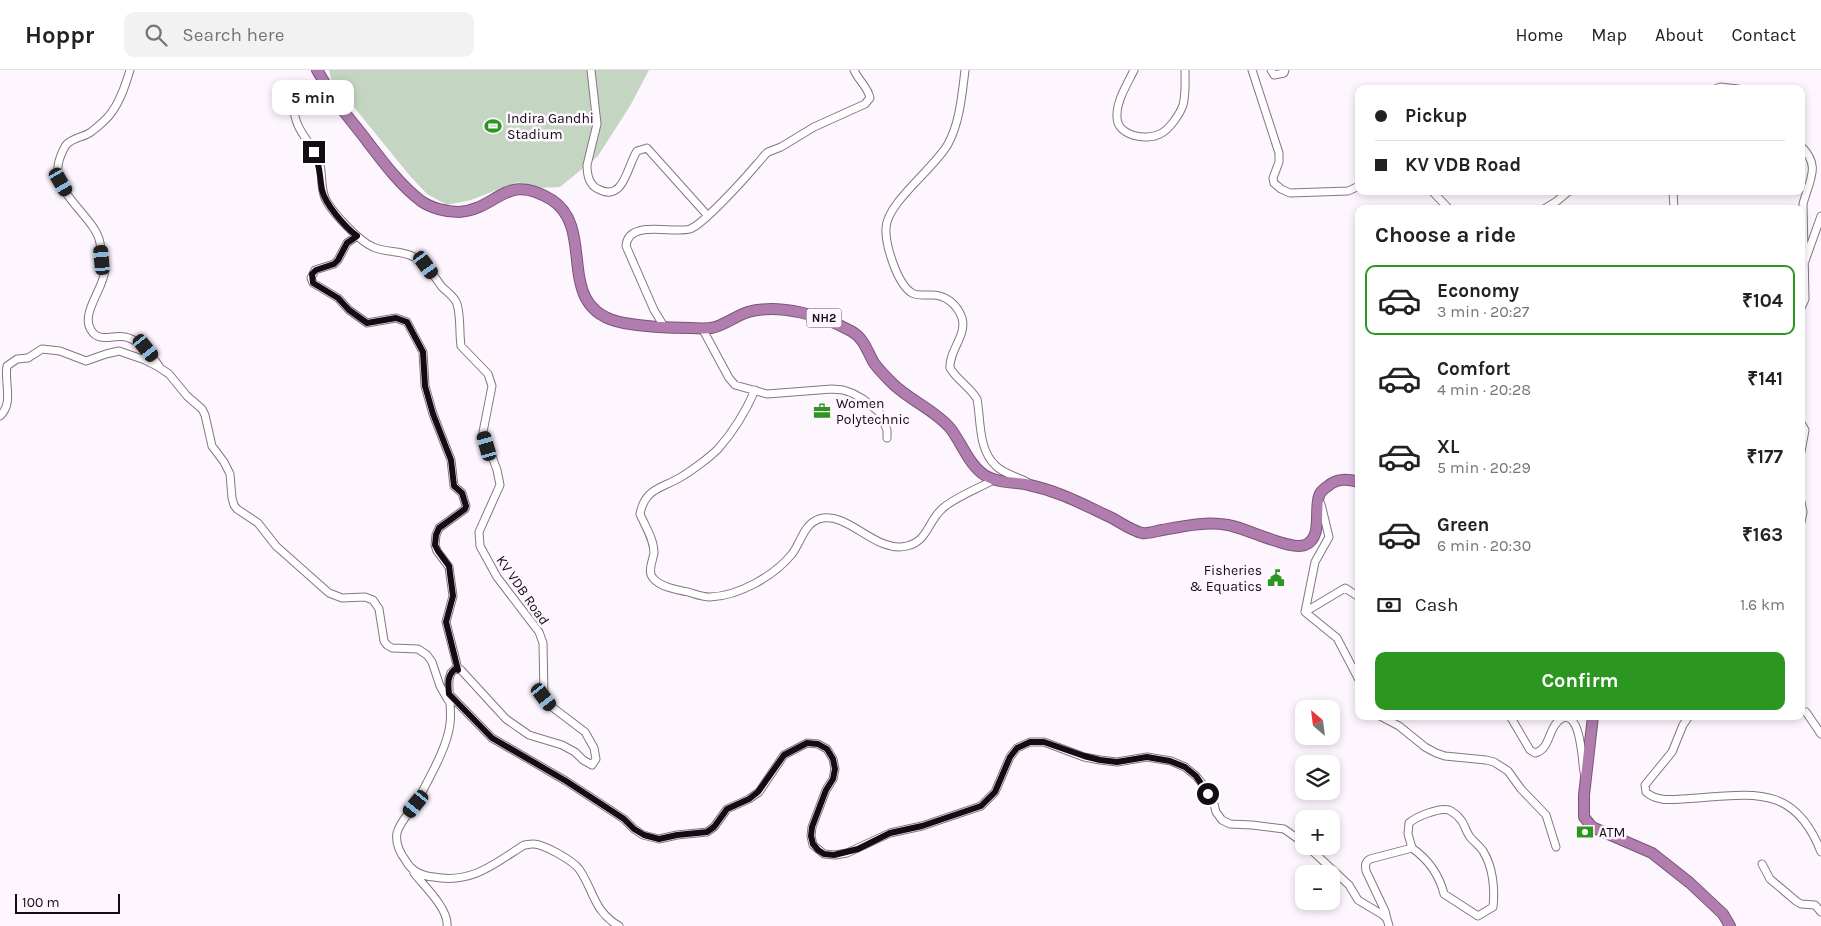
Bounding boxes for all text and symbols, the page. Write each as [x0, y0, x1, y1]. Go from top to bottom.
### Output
search box [124, 12, 474, 57]
text: Hoppr [25, 21, 94, 49]
icon: search [142, 21, 170, 49]
text: Search here [182, 24, 284, 46]
text: Home [1515, 24, 1563, 46]
text: Map [1591, 24, 1627, 46]
text: About [1655, 24, 1704, 46]
text: Contact [1732, 24, 1796, 46]
callout: 5 min [273, 79, 355, 114]
text: 5 min [291, 88, 335, 107]
text: Pickup [1405, 105, 1467, 127]
place label: Indira Gandhi Stadium [507, 110, 594, 143]
sports icon: Indira Gandhi Stadium [483, 116, 503, 136]
route end [303, 141, 325, 163]
text: KV VDB Road [1405, 154, 1521, 176]
car [47, 165, 74, 199]
text: Choose a ride [1375, 222, 1516, 248]
car [93, 244, 110, 276]
car [411, 248, 440, 282]
icon: car [1377, 278, 1422, 323]
text: Economy [1437, 280, 1519, 302]
text: ₹104 [1742, 290, 1783, 312]
text: 3 min · 20:27 [1437, 302, 1529, 321]
road number: NH2 [806, 308, 842, 328]
car [130, 332, 161, 364]
icon: car [1377, 356, 1422, 401]
text: Comfort [1437, 358, 1511, 380]
text: ₹141 [1747, 368, 1783, 390]
text: 4 min · 20:28 [1437, 380, 1531, 399]
place label: Women Polytechnic [836, 395, 910, 428]
office icon: Women Polytechnic [812, 401, 832, 421]
car [475, 430, 498, 462]
icon: car [1377, 434, 1422, 479]
text: XL [1437, 436, 1459, 458]
text: ₹177 [1746, 446, 1783, 468]
text: 5 min · 20:29 [1437, 458, 1531, 477]
icon: car [1377, 512, 1422, 557]
text: Green [1437, 514, 1489, 536]
text: ₹163 [1742, 524, 1783, 546]
text: 6 min · 20:30 [1437, 536, 1531, 555]
street label: KV VDB Road [492, 552, 553, 628]
place label: Fisheries & Equatics [1190, 562, 1262, 595]
public building icon: Fisheries & Equatics [1266, 568, 1286, 588]
icon: cash [1375, 591, 1403, 619]
text: Cash [1415, 594, 1459, 616]
text: 1.6 km [1740, 595, 1785, 614]
button: Confirm [1375, 652, 1785, 710]
car [528, 681, 559, 713]
north arrow [1295, 700, 1340, 745]
map controls [1295, 700, 1340, 910]
button: layers [1295, 755, 1340, 800]
route start [1197, 783, 1219, 805]
car [400, 788, 431, 820]
button: + [1295, 810, 1340, 855]
bank icon: ATM [1575, 822, 1595, 842]
place label: ATM [1599, 824, 1625, 841]
button: − [1295, 865, 1340, 910]
scale bar [15, 891, 120, 914]
text: 100 m [22, 894, 60, 911]

